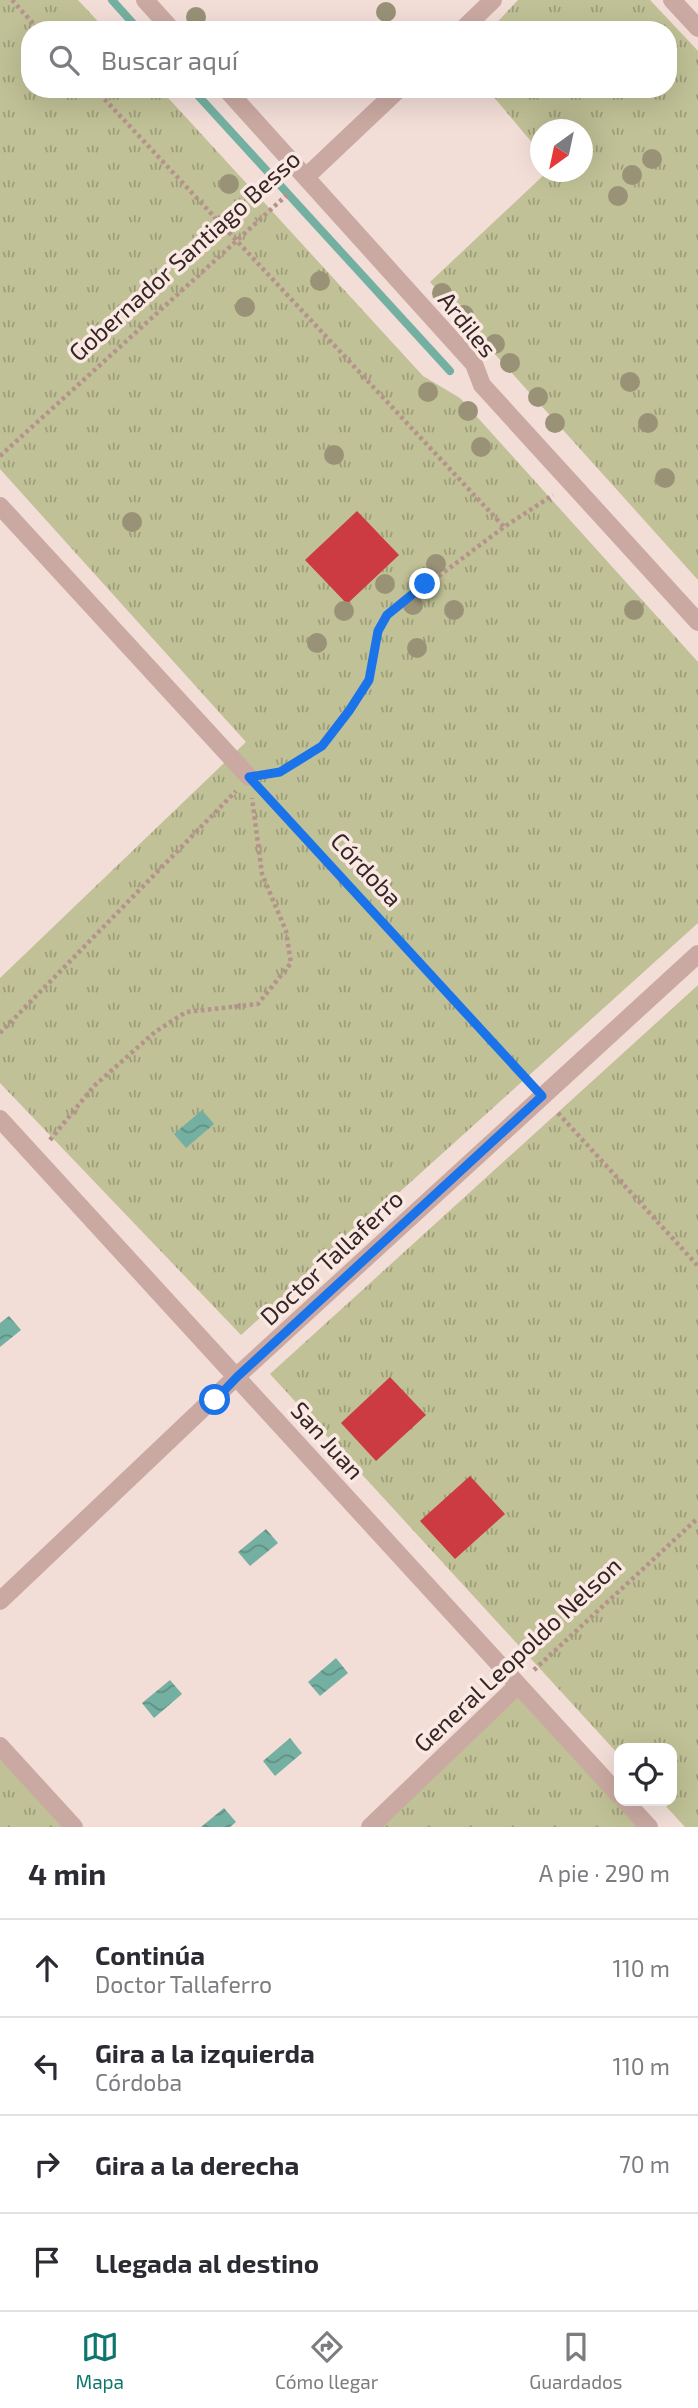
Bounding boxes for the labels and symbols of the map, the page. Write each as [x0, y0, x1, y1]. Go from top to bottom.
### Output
north arrow [530, 119, 593, 182]
street label: Gobernador Santiago Besso [63, 144, 305, 366]
street label: Ardiles [433, 285, 503, 363]
route end [409, 568, 440, 599]
street label: Córdoba [325, 826, 409, 912]
street label: Doctor Tallaferro [254, 1183, 408, 1331]
route start [199, 1384, 230, 1415]
street label: San Juan [286, 1395, 370, 1485]
street label: General Leopoldo Nelson [407, 1551, 627, 1757]

